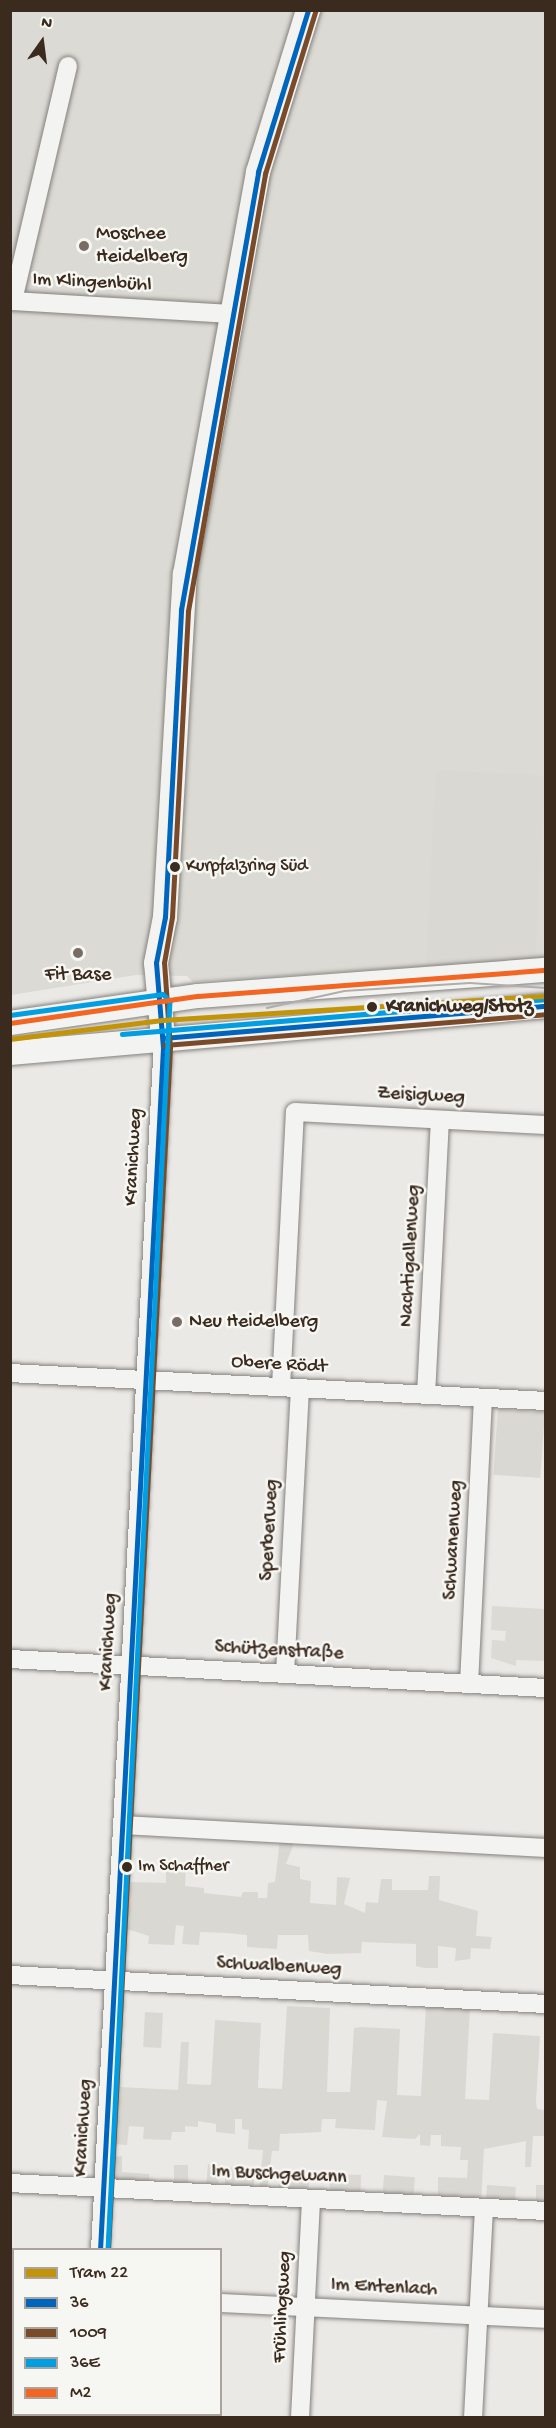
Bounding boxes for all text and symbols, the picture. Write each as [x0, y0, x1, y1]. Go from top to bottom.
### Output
north arrow [12, 12, 72, 72]
text: N [39, 14, 54, 35]
place label: Moschee Heidelberg [96, 222, 188, 269]
marker: Moschee Heidelberg [77, 239, 91, 253]
street label: Im Klingenbühl [32, 268, 152, 298]
place label: Kurpfalzring Süd [186, 856, 308, 878]
marker: Kurpfalzring Süd [169, 861, 181, 873]
marker: Fit Base [71, 946, 85, 960]
place label: Fit Base [45, 963, 111, 987]
place label: Kranichweg/Stotz [386, 995, 533, 1019]
marker: Kranichweg/Stotz [363, 998, 381, 1016]
street label: Zeisigweg [376, 1082, 466, 1110]
street label: Kranichweg [119, 1108, 149, 1206]
street label: Nachtigallenweg [395, 1184, 427, 1328]
place label: Neu Heidelberg [189, 1310, 318, 1334]
marker: Neu Heidelberg [170, 1315, 184, 1329]
street label: Obere Rödt [231, 1351, 327, 1379]
street label: Sperberweg [255, 1479, 285, 1581]
street label: Schwanenweg [439, 1479, 469, 1601]
street label: Kranichweg [94, 1593, 124, 1691]
street label: Schützenstraße [214, 1636, 344, 1666]
place label: Im Schaffner [138, 1856, 229, 1878]
marker: Im Schaffner [121, 1861, 133, 1873]
street label: Schwalbenweg [216, 1952, 342, 1982]
street label: Kranichweg [69, 2079, 99, 2177]
street label: Im Buschgewann [211, 2159, 347, 2191]
legend [12, 2248, 222, 2416]
street label: Frühlingsweg [268, 2251, 298, 2363]
text: Tram 22 [70, 2263, 128, 2284]
street label: Im Entenlach [330, 2273, 438, 2303]
text: 36 [70, 2293, 88, 2314]
text: 1009 [70, 2323, 107, 2344]
text: 36E [70, 2353, 100, 2374]
text: M2 [70, 2383, 91, 2404]

